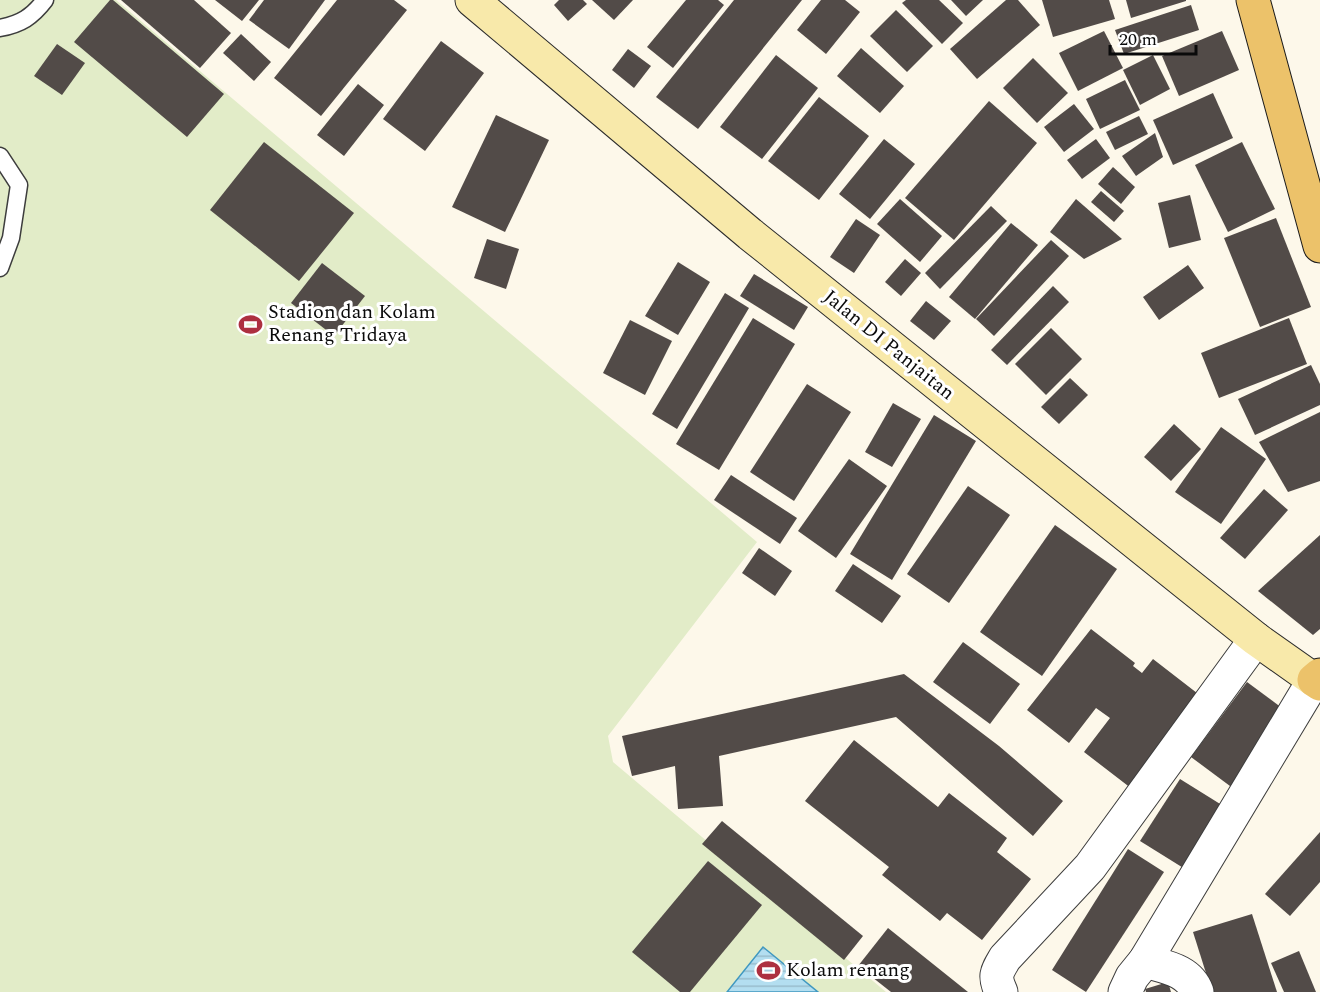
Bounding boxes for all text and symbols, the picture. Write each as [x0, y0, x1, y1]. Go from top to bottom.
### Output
scale bar [1110, 18, 1196, 56]
text: 20 m [1119, 26, 1157, 53]
street label: Jalan DI Panjaitan [817, 282, 961, 408]
place label: Stadion dan Kolam Renang Tridaya [268, 297, 436, 350]
sports icon: Stadion dan Kolam Renang Tridaya [237, 311, 263, 337]
place label: Kolam renang [786, 955, 910, 985]
sports icon: Kolam renang [755, 957, 781, 983]

